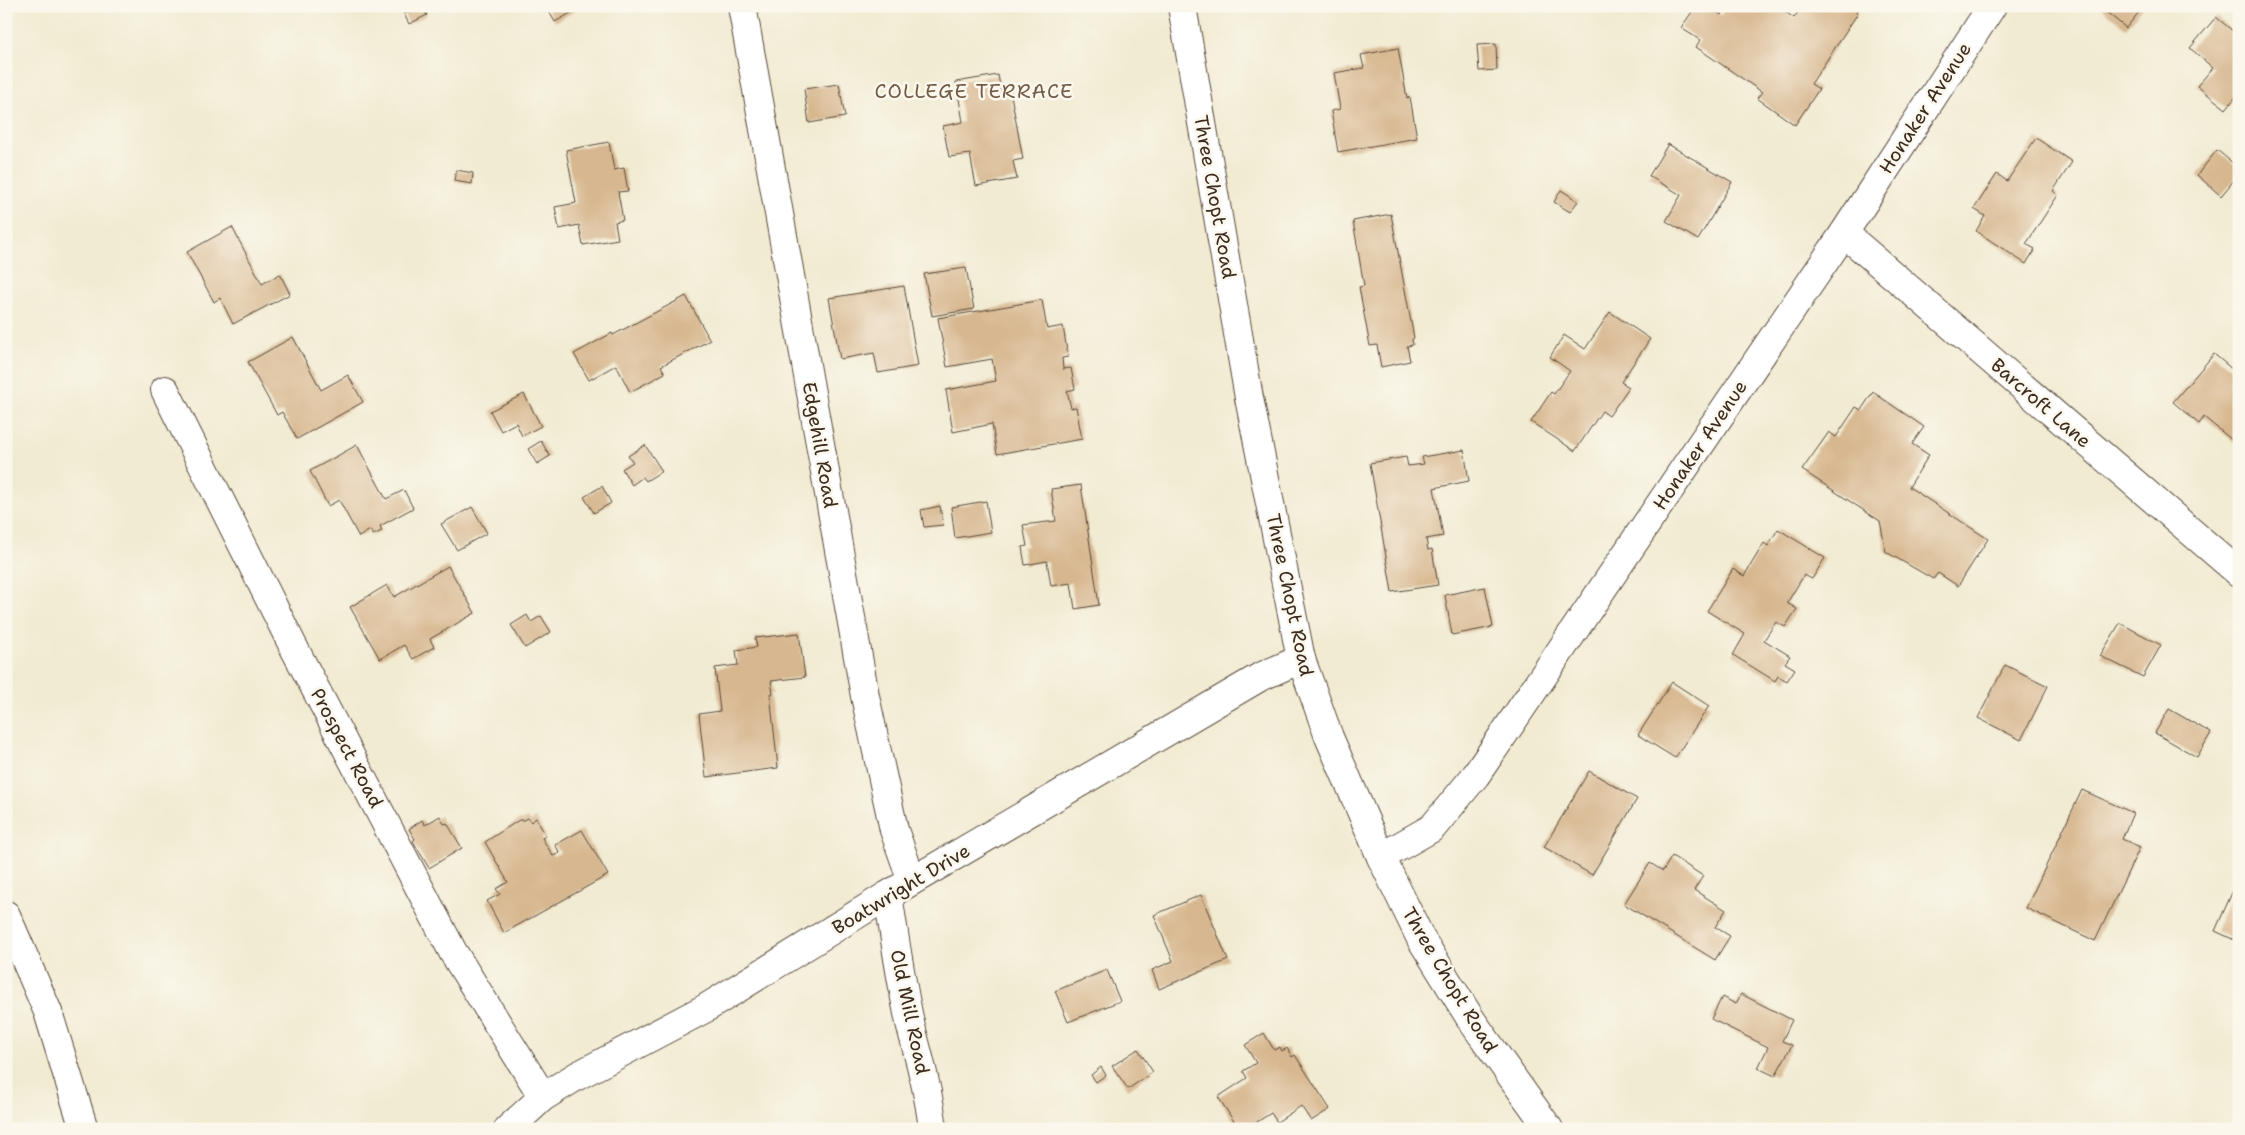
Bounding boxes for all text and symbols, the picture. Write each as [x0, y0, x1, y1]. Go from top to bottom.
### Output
street label: Honaker Avenue [1873, 38, 1977, 178]
district label: COLLEGE TERRACE [875, 78, 1073, 104]
street label: Three Chopt Road [1188, 113, 1242, 281]
street label: Barcroft Lane [1986, 353, 2096, 453]
street label: Honaker Avenue [1647, 375, 1753, 515]
street label: Edgehill Road [797, 380, 843, 510]
street label: Three Chopt Road [1261, 511, 1319, 679]
street label: Prospect Road [305, 684, 389, 812]
street label: Boatwright Drive [827, 838, 975, 940]
street label: Three Chopt Road [1397, 903, 1503, 1057]
street label: Old Mill Road [885, 947, 935, 1077]

